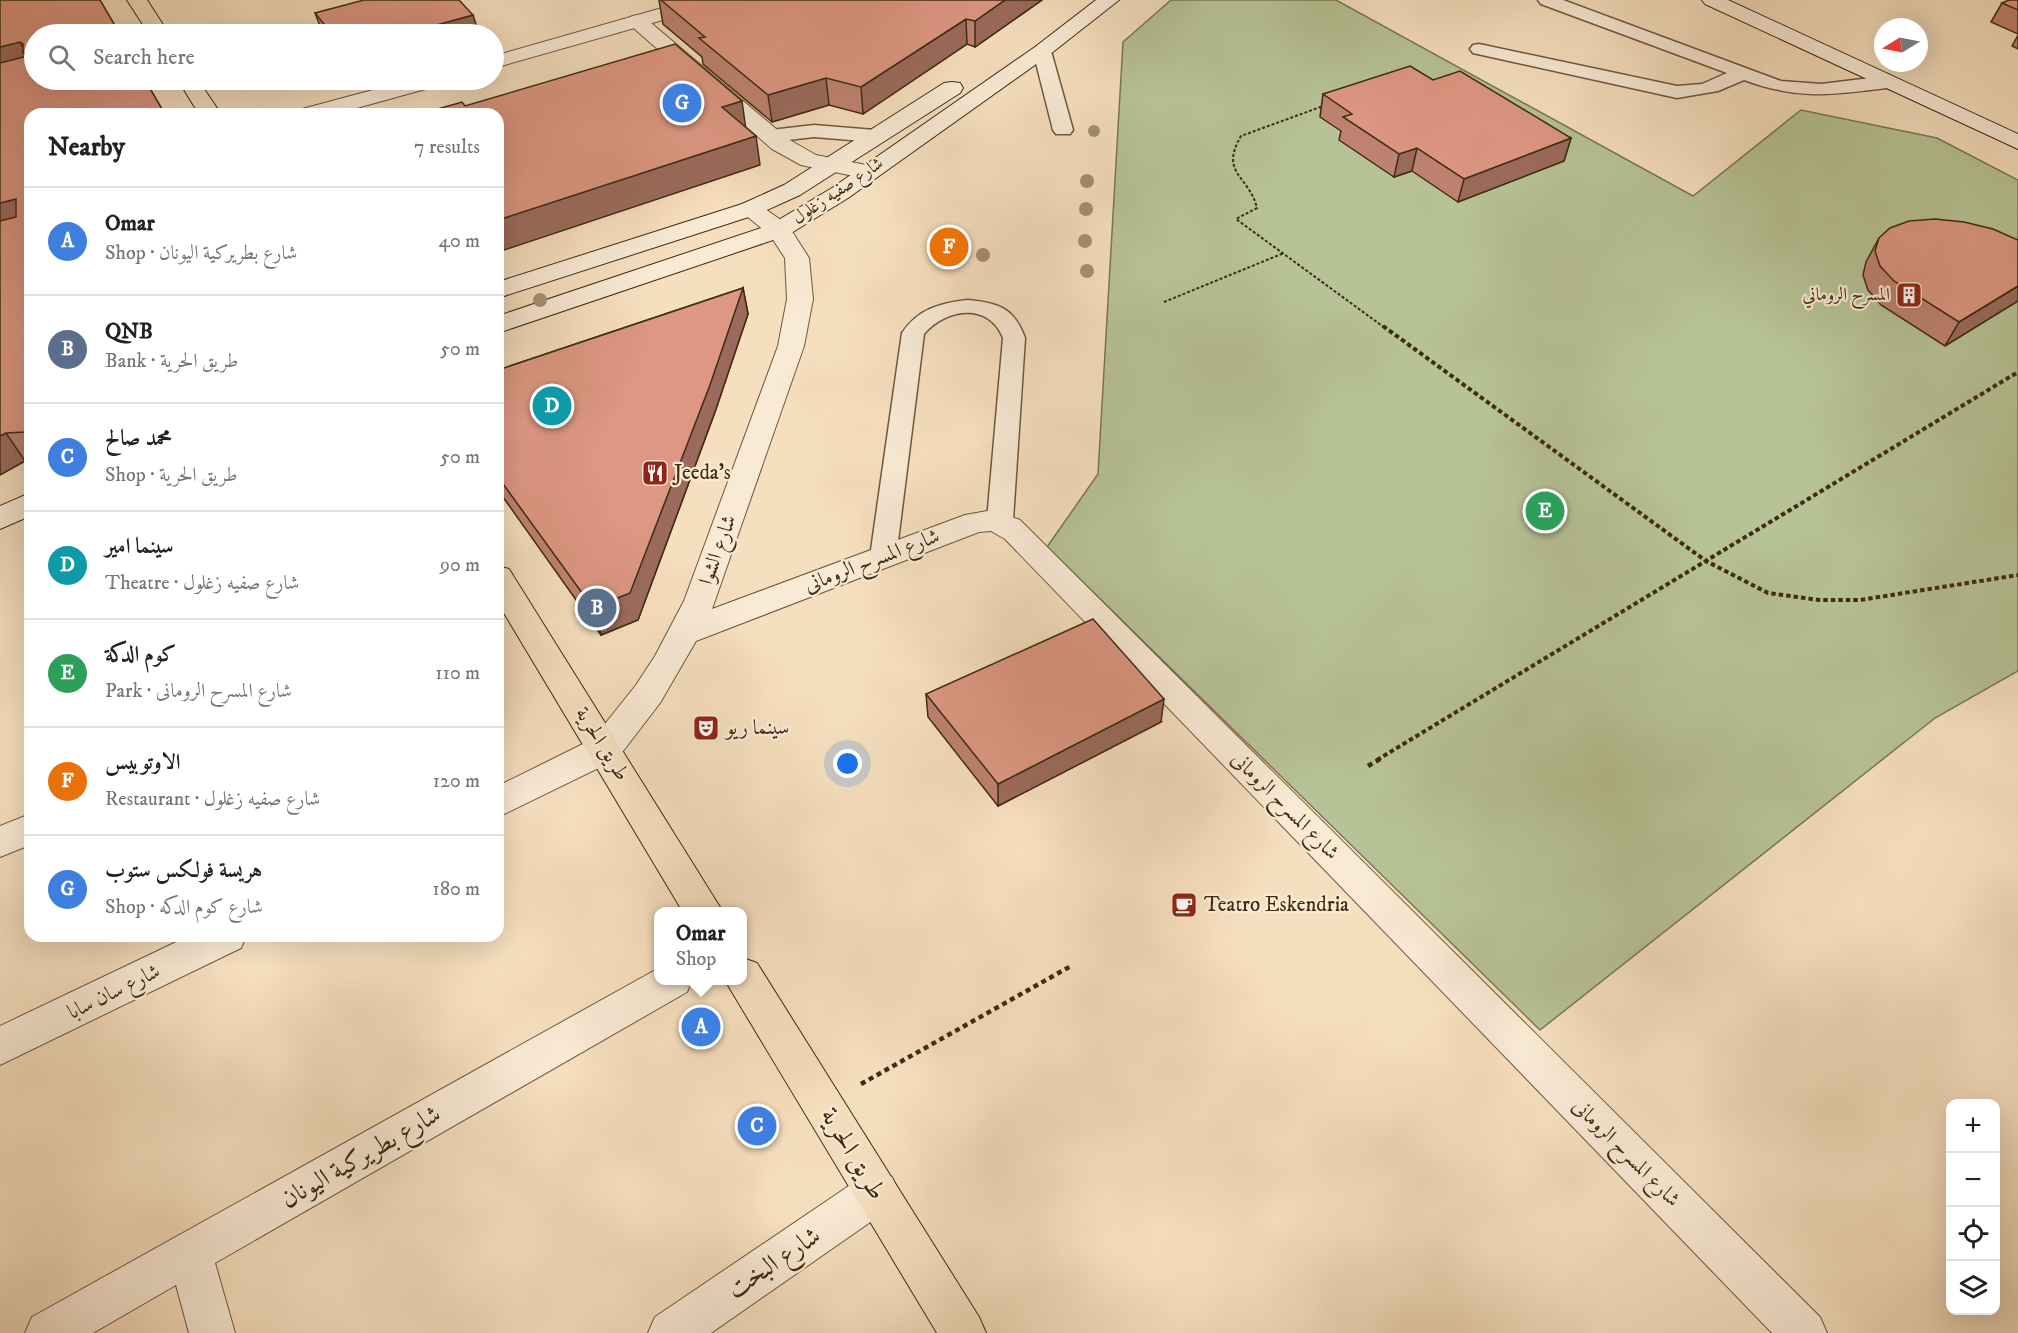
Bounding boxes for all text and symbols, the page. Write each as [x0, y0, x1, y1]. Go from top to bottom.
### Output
north arrow [1874, 18, 1928, 72]
search box [24, 24, 504, 90]
icon: search [45, 41, 78, 74]
text: Search here [93, 44, 195, 71]
pin: G [662, 80, 702, 126]
text: Nearby [48, 131, 125, 164]
text: 7 results [414, 135, 480, 160]
street label: شارع صفيه زغلول [788, 153, 889, 232]
text: Omar [105, 210, 155, 237]
pin: F [930, 224, 968, 270]
text: A [61, 229, 74, 254]
text: 40 m [438, 229, 480, 254]
text: Shop · شارع بطريركية اليونان [105, 241, 297, 266]
building icon: المسرح الروماني [1894, 280, 1924, 310]
place label: المسرح الروماني [1803, 284, 1890, 310]
text: QNB [105, 318, 153, 345]
text: B [61, 337, 74, 362]
text: 50 m [440, 337, 480, 362]
text: Bank · طريق الحرية [105, 349, 238, 374]
pin: D [532, 384, 572, 428]
text: محمد صالح [105, 425, 172, 452]
text: C [61, 445, 74, 470]
text: 50 m [440, 445, 480, 470]
restaurant icon: Jeeda’s [640, 458, 670, 488]
place label: Jeeda’s [672, 460, 731, 486]
text: Shop · طريق الحرية [105, 463, 238, 488]
pin: E [1526, 488, 1564, 534]
street label: شارع الشوا [693, 511, 746, 590]
street label: شارع المسرح الرومانى [801, 523, 945, 603]
text: سينما امير [105, 533, 174, 560]
text: D [60, 553, 75, 578]
text: 90 m [440, 553, 480, 578]
text: Theatre · شارع صفيه زغلول [105, 571, 299, 596]
pin: B [578, 586, 616, 630]
text: كوم الدكة [105, 641, 176, 668]
text: E [60, 661, 75, 686]
text: 110 m [435, 661, 480, 686]
text: Park · شارع المسرح الرومانى [105, 679, 292, 704]
street label: طريق الحرية [569, 702, 635, 786]
theatre icon: سينما ريو [691, 713, 721, 743]
place label: سينما ريو [724, 715, 789, 741]
street label: شارع المسرح الرومانى [1222, 746, 1345, 869]
text: الاوتوبيس [105, 749, 181, 776]
your location [833, 749, 862, 778]
text: F [61, 769, 74, 794]
text: 120 m [433, 769, 480, 794]
text: Restaurant · شارع صفيه زغلول [105, 787, 320, 812]
text: هريسة فولكس ستوب [105, 857, 262, 884]
text: G [61, 877, 74, 902]
text: 180 m [433, 877, 480, 902]
cafe icon: Teatro Eskendria [1169, 890, 1199, 920]
place label: Teatro Eskendria [1204, 892, 1349, 918]
text: Shop · شارع كوم الدكه [105, 895, 263, 920]
popup [654, 907, 747, 985]
text: Omar [676, 920, 725, 947]
text: Shop [676, 947, 716, 972]
street label: شارع سان سابا [63, 958, 166, 1029]
pin: A [682, 1004, 720, 1050]
street label: شارع المسرح الرومانى [1563, 1093, 1686, 1216]
street label: شارع بطريركية اليونان [275, 1098, 449, 1220]
map controls [1946, 1099, 2000, 1315]
button: + [1946, 1099, 2000, 1153]
street label: طريق الحرية [813, 1102, 893, 1206]
pin: C [738, 1104, 777, 1148]
button: − [1946, 1153, 2000, 1207]
button: locate [1946, 1207, 2000, 1261]
street label: شارع البخت [721, 1220, 829, 1310]
button: layers [1946, 1261, 2000, 1315]

